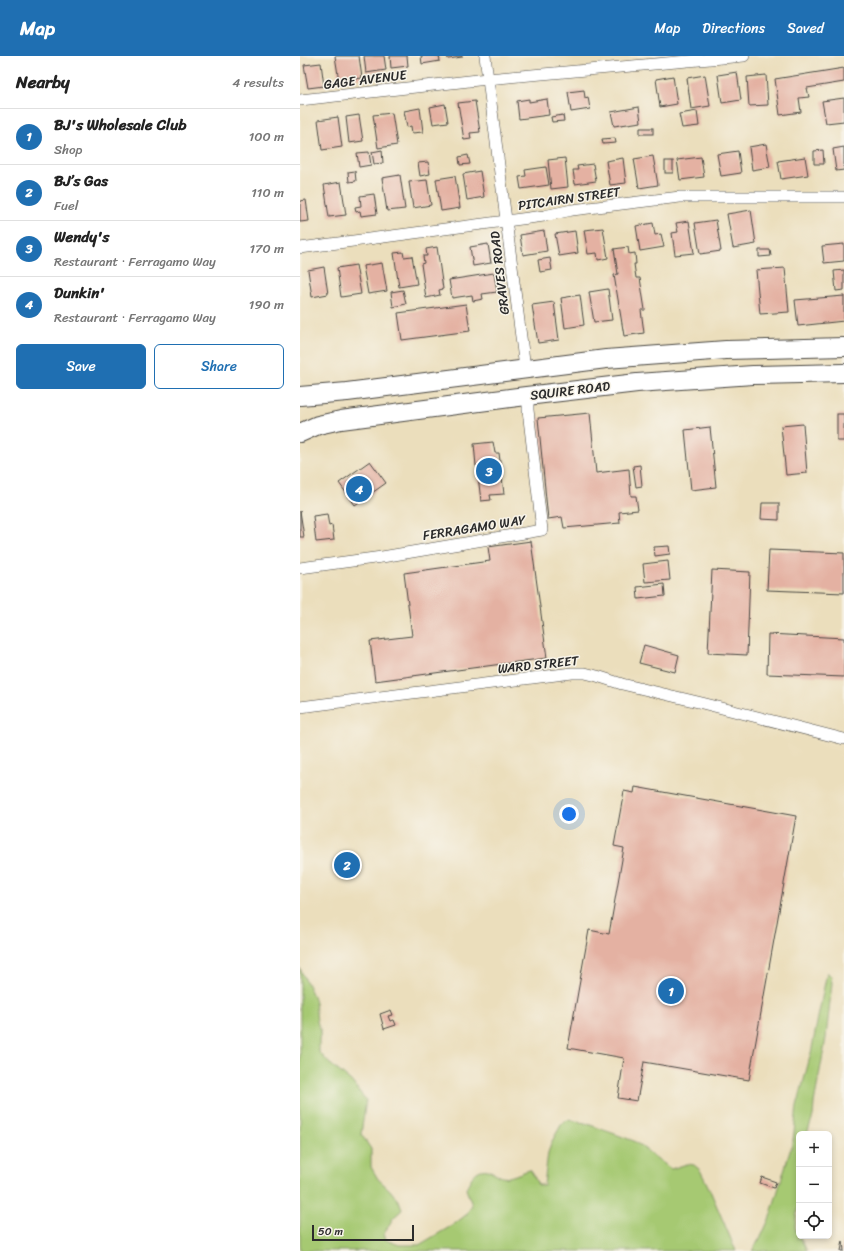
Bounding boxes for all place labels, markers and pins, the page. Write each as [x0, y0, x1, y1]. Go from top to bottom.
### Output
pin: 3 [476, 456, 502, 486]
pin: 4 [346, 474, 372, 504]
pin: 2 [334, 850, 360, 880]
pin: 1 [658, 976, 684, 1006]

